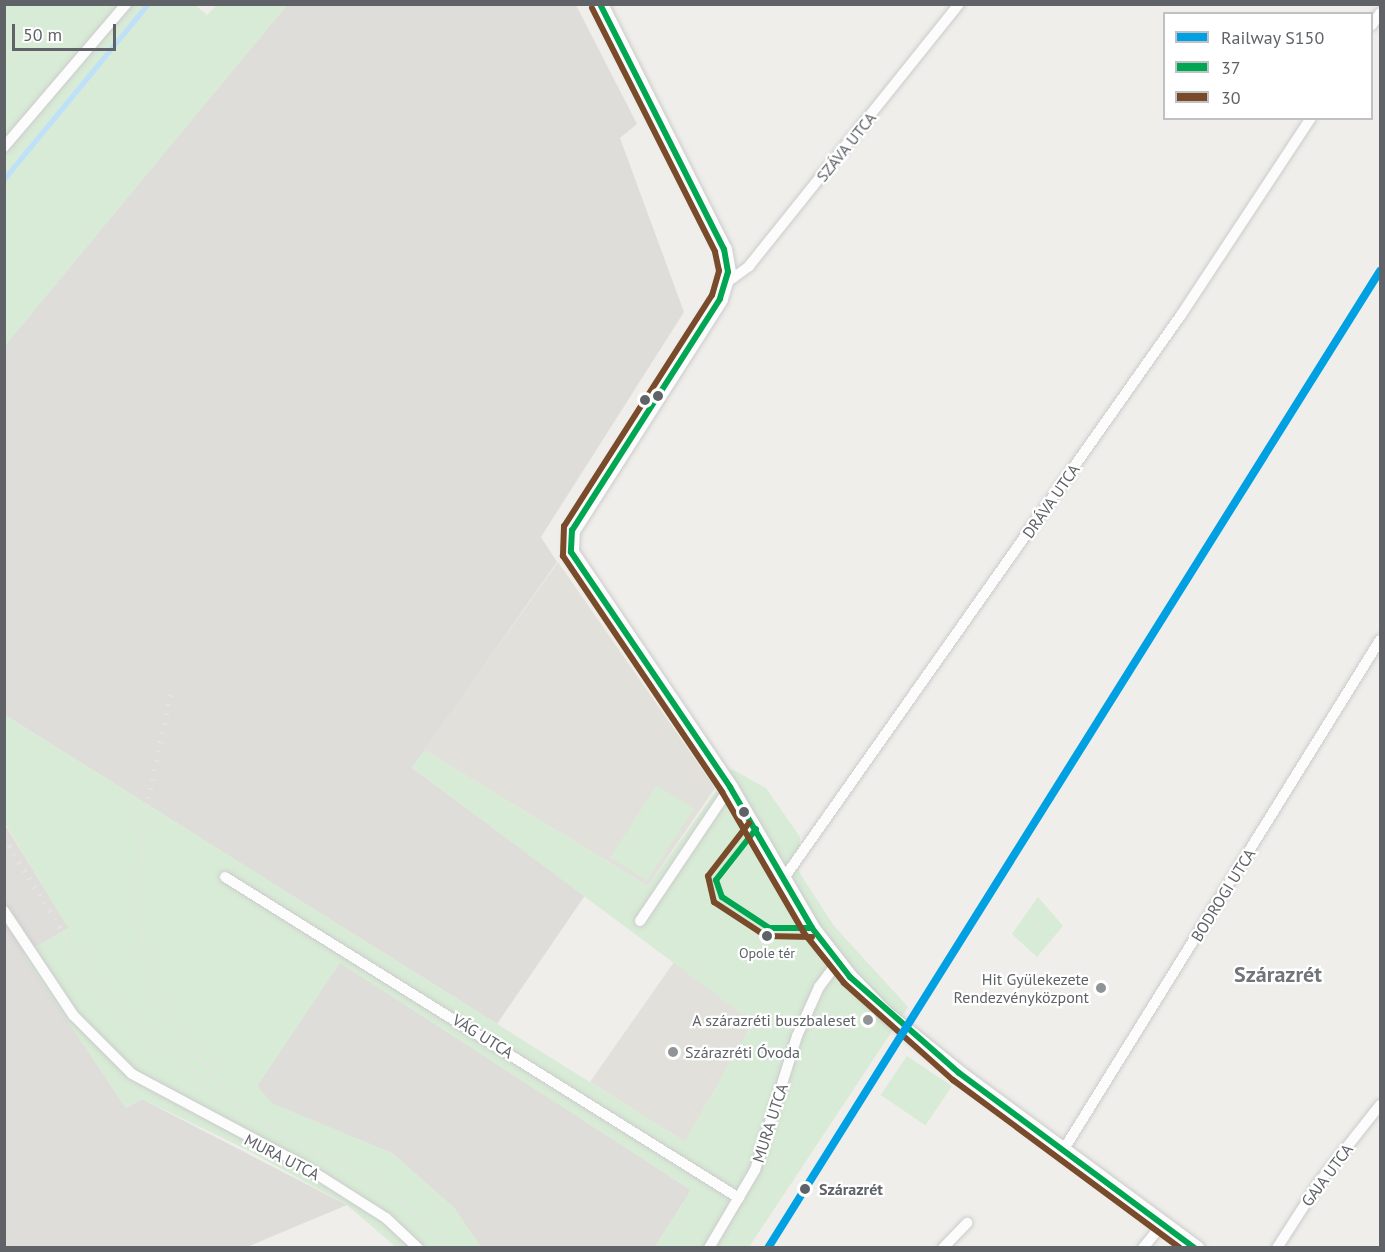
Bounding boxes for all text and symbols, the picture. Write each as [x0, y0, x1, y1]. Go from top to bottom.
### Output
scale bar [15, 12, 118, 50]
legend [1163, 12, 1373, 120]
text: 50 m [23, 23, 62, 46]
text: Railway S150 [1221, 26, 1324, 49]
text: 37 [1221, 56, 1241, 79]
text: 30 [1221, 86, 1241, 109]
street label: SZÁVA UTCA [812, 108, 880, 186]
unlabelled marker [652, 390, 664, 402]
unlabelled marker [639, 394, 651, 406]
street label: DRÁVA UTCA [1018, 460, 1084, 542]
unlabelled marker [738, 806, 750, 818]
street label: BODROGI UTCA [1187, 845, 1259, 945]
marker: Opole tér [761, 930, 773, 942]
place label: Opole tér [739, 945, 795, 961]
district label: Szárazrét [1234, 962, 1322, 988]
place label: Hit Gyülekezete Rendezvényközpont [954, 969, 1089, 1007]
marker: Hit Gyülekezete Rendezvényközpont [1094, 981, 1108, 995]
street label: VÁG UTCA [449, 1010, 517, 1062]
place label: A szárazréti buszbaleset [692, 1010, 856, 1030]
marker: A szárazréti buszbaleset [861, 1013, 875, 1027]
place label: Szárazréti Óvoda [685, 1042, 800, 1062]
marker: Szárazréti Óvoda [666, 1045, 680, 1059]
street label: MURA UTCA [748, 1081, 792, 1165]
street label: MURA UTCA [241, 1130, 323, 1184]
street label: GAJA UTCA [1297, 1140, 1357, 1210]
place label: Szárazrét [819, 1179, 883, 1199]
marker: Szárazrét [796, 1180, 814, 1198]

